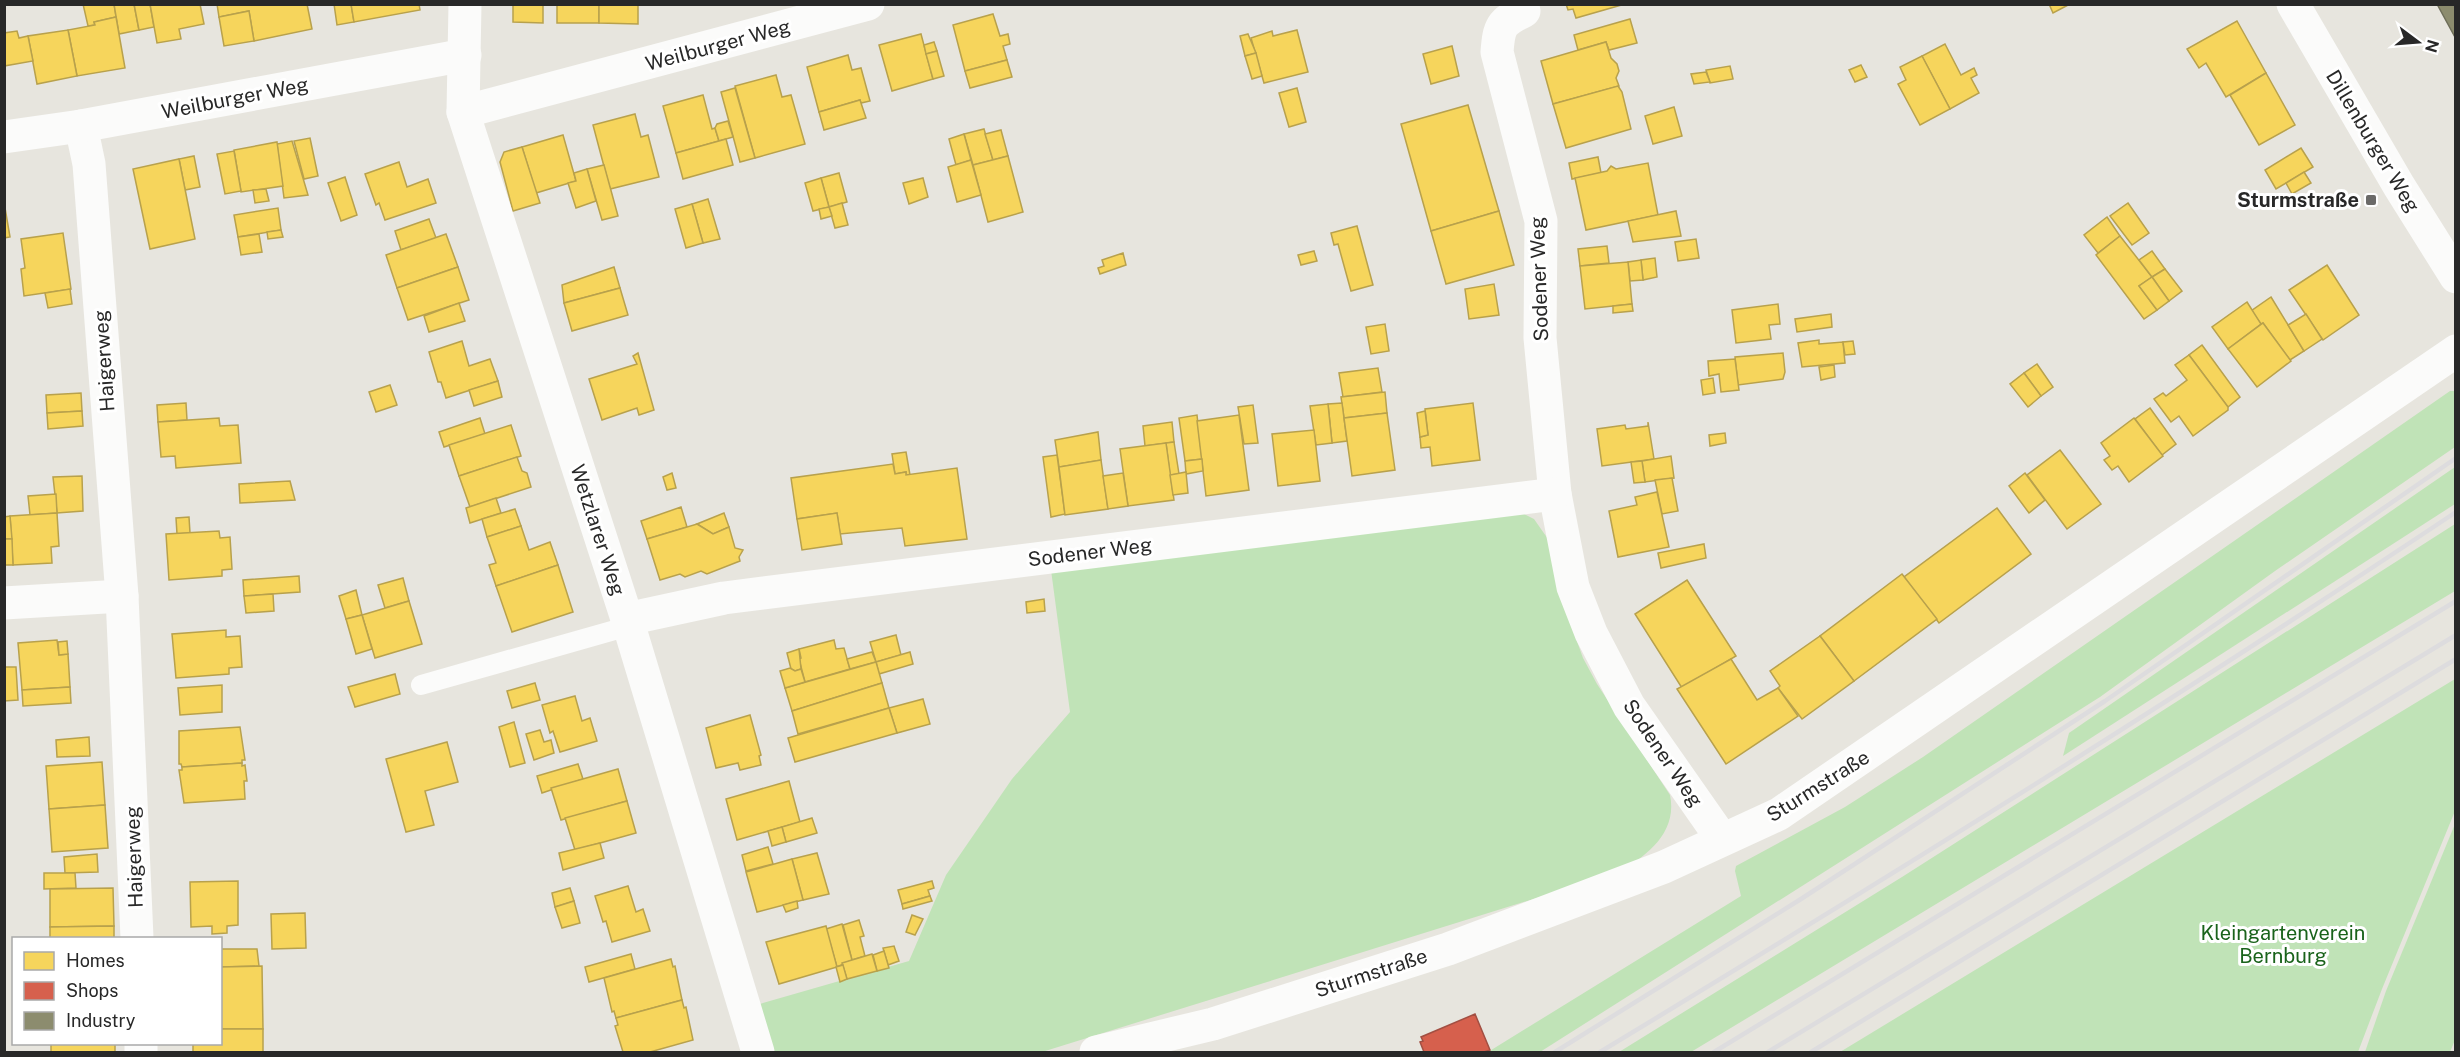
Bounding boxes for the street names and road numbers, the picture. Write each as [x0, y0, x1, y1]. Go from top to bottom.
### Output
street label: Weilburger Weg [643, 14, 793, 76]
street label: Dillenburger Weg [2321, 65, 2425, 217]
street label: Weilburger Weg [159, 72, 311, 124]
street label: Sodener Weg [1525, 216, 1553, 342]
street label: Haigerweg [88, 309, 120, 413]
street label: Wetzlarer Weg [565, 461, 631, 599]
street label: Sodener Weg [1027, 532, 1153, 572]
street label: Sodener Weg [1618, 695, 1708, 811]
street label: Sturmstraße [1762, 745, 1874, 827]
street label: Haigerweg [120, 806, 148, 908]
street label: Sturmstraße [1312, 944, 1430, 1002]

